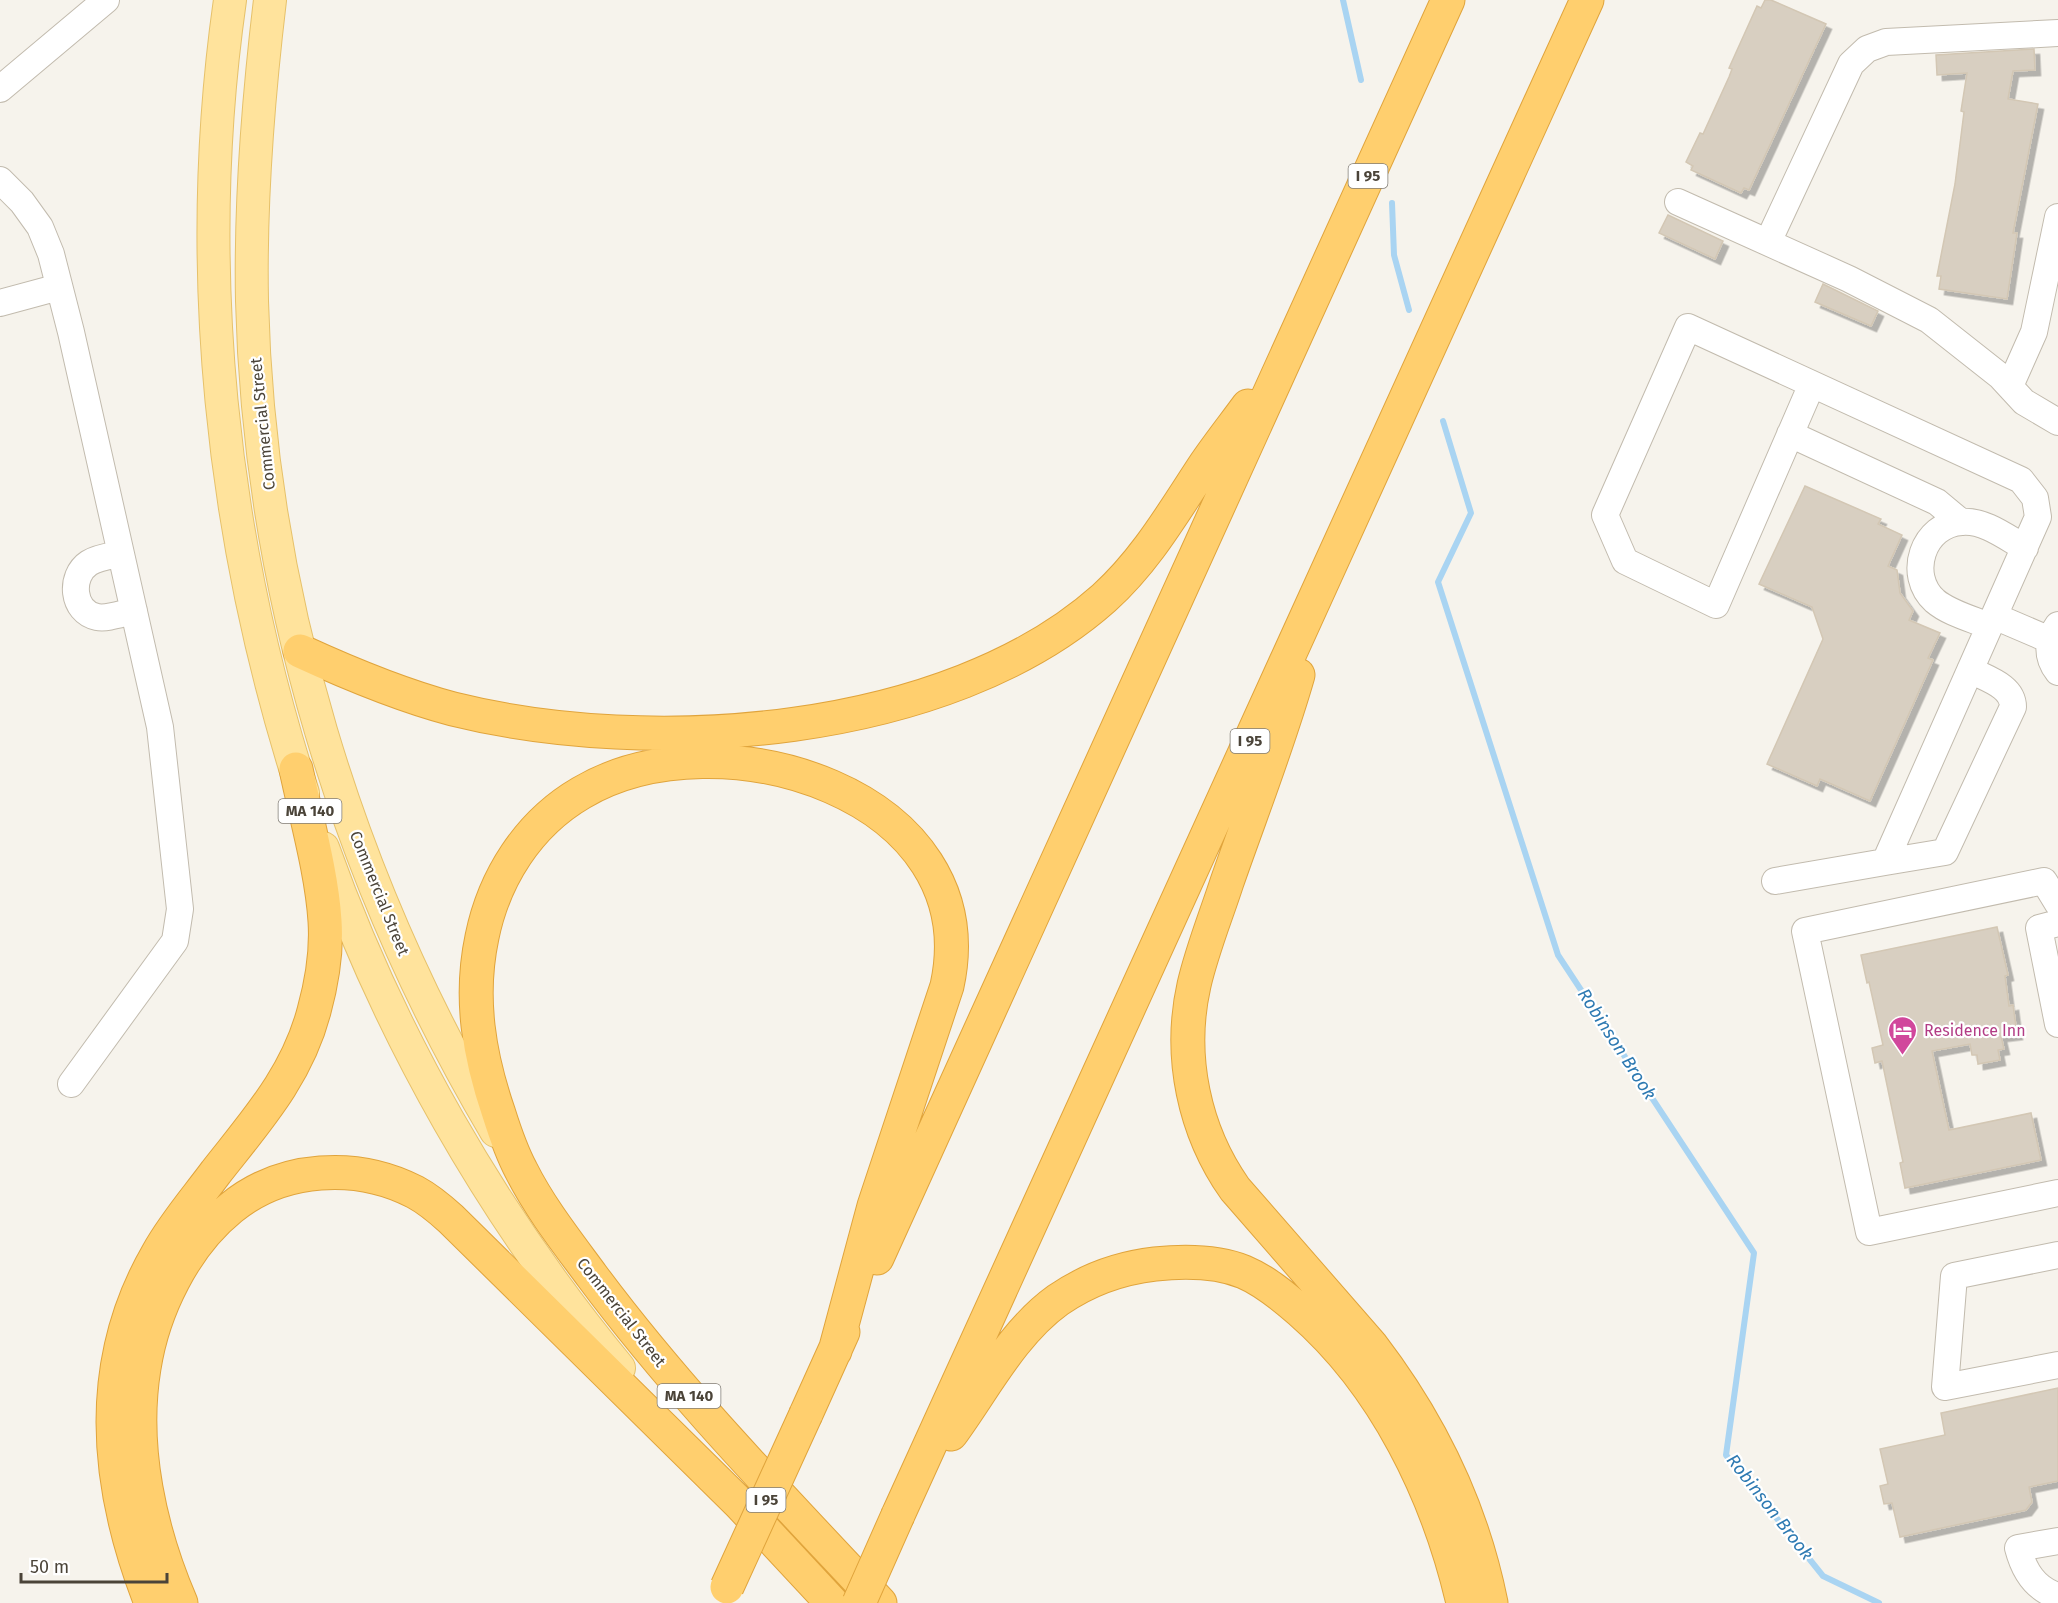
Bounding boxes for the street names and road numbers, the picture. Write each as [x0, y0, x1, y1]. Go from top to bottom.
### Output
road number: I 95 [1348, 164, 1388, 188]
street label: Commercial Street [246, 357, 279, 491]
road number: I 95 [1230, 729, 1270, 753]
road number: MA 140 [278, 799, 342, 823]
street label: Commercial Street [346, 828, 413, 959]
street label: Commercial Street [573, 1254, 670, 1371]
road number: MA 140 [658, 1384, 720, 1408]
road number: I 95 [746, 1488, 786, 1512]

